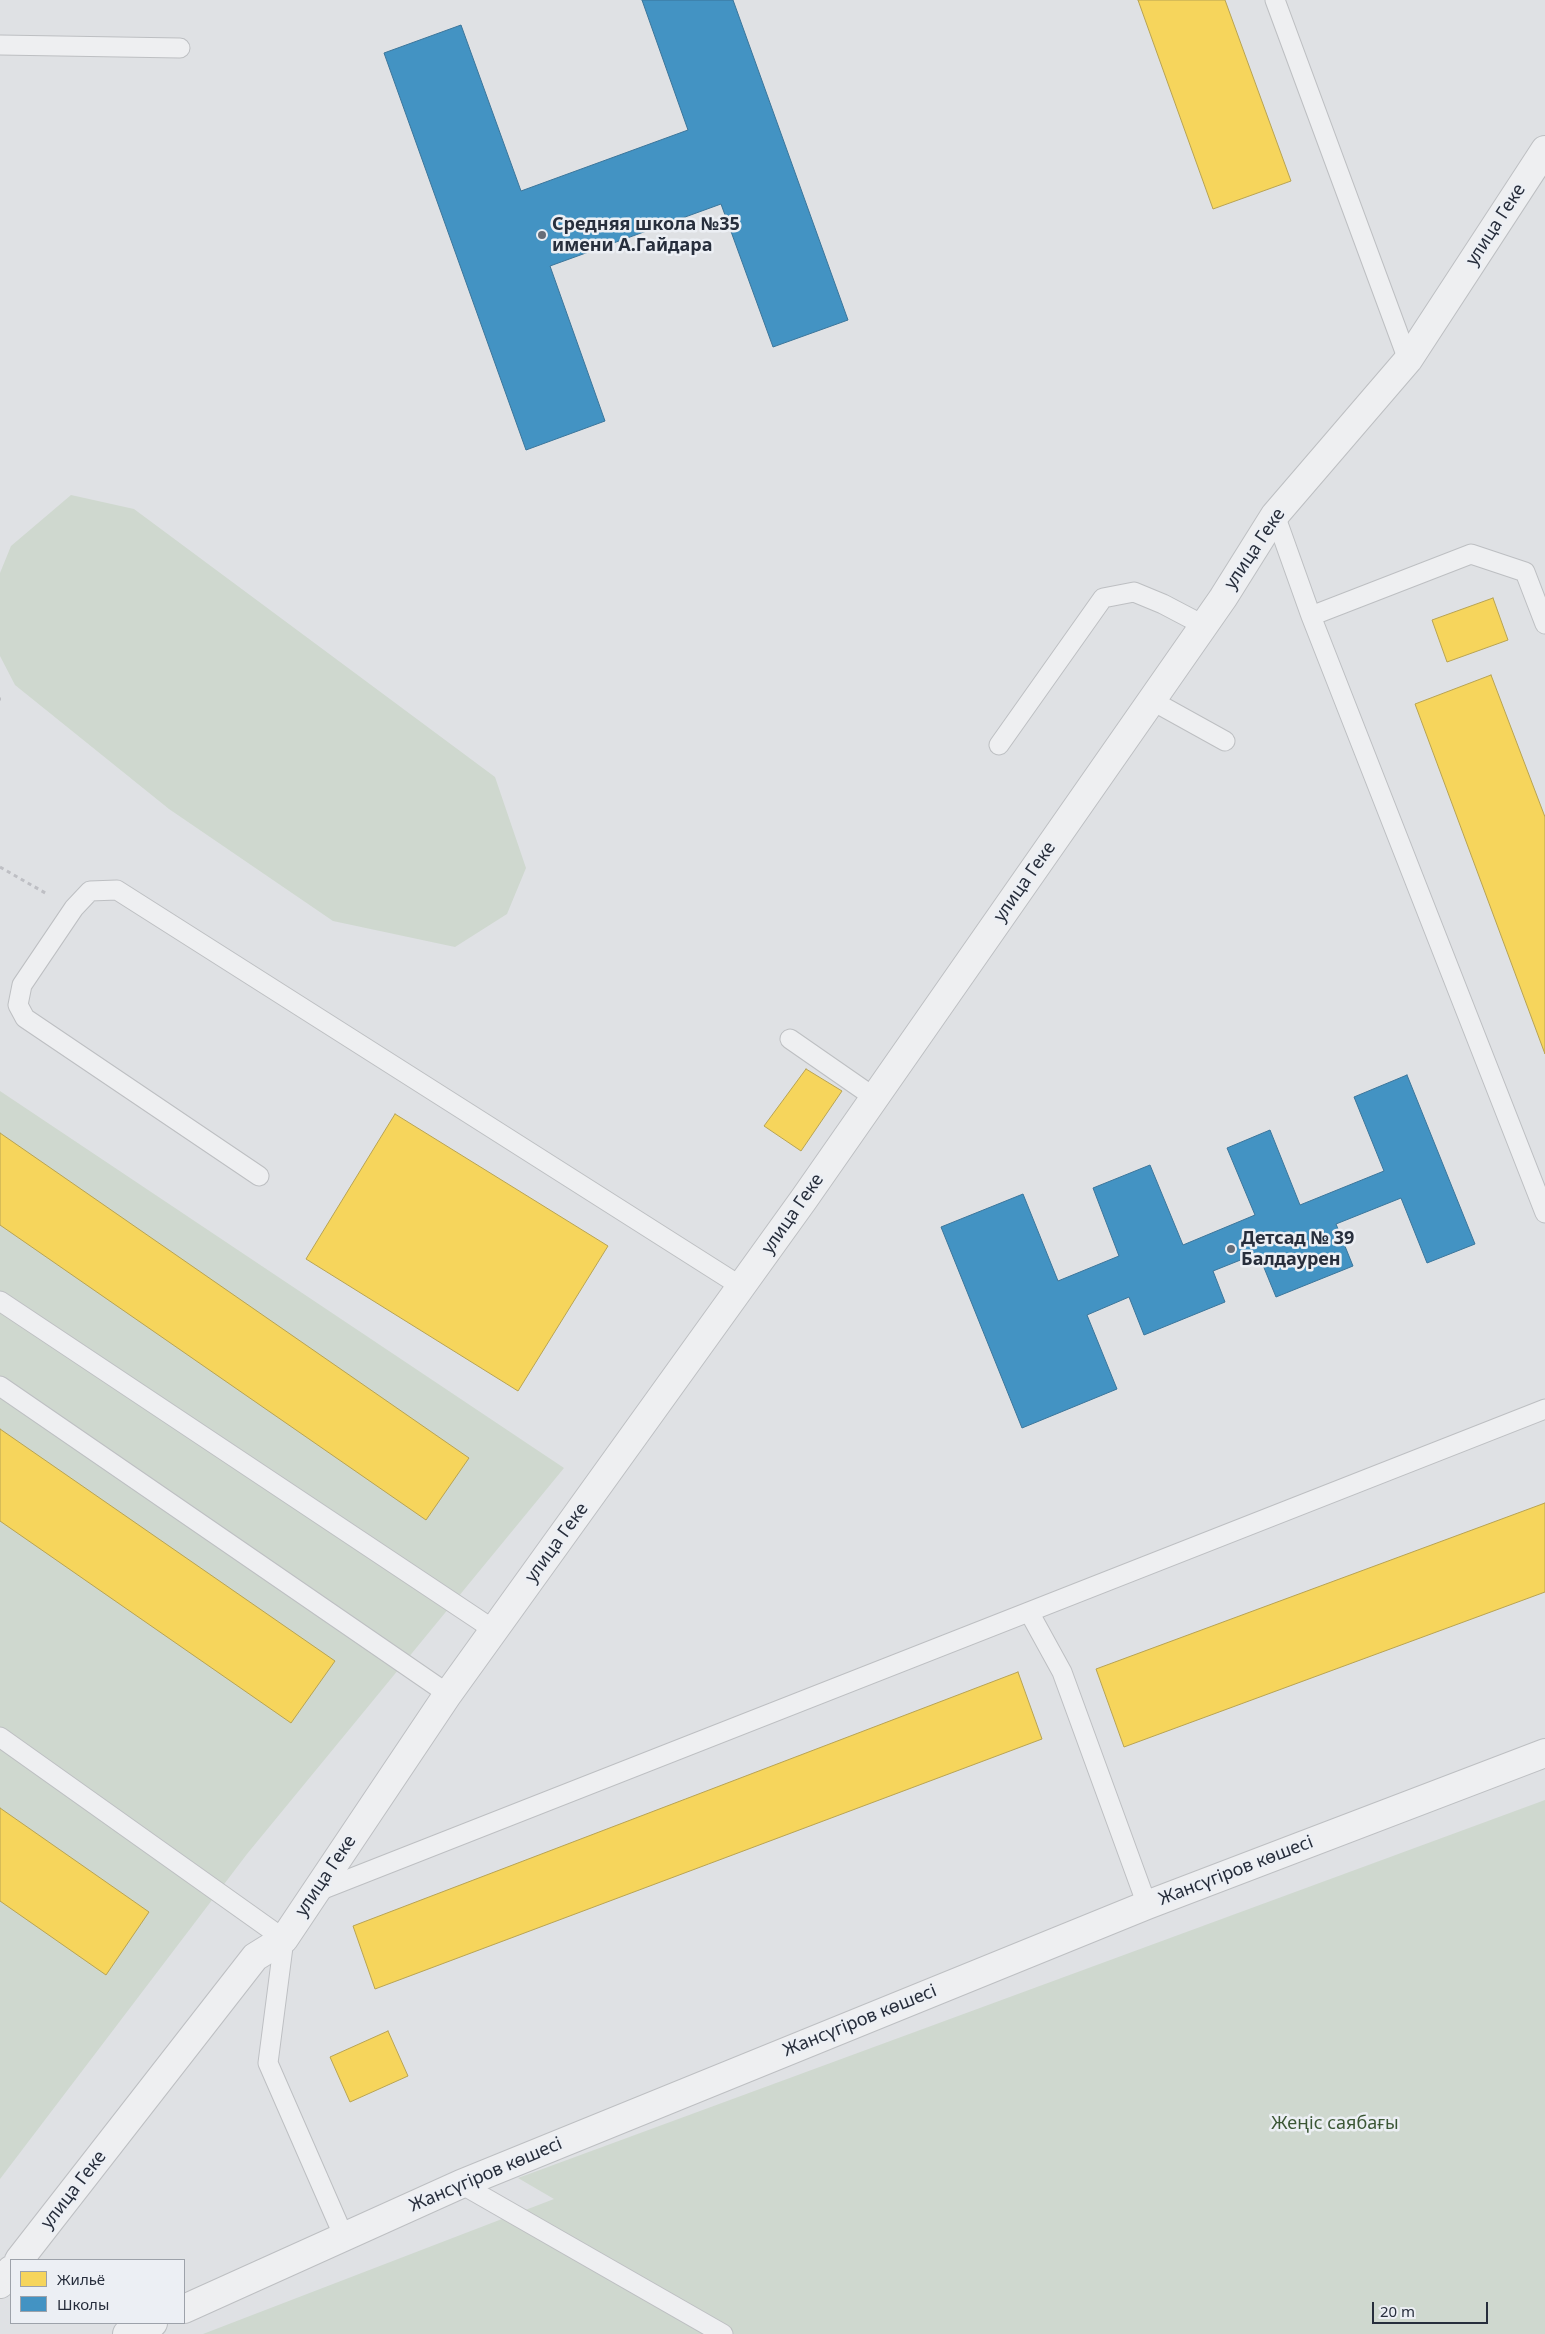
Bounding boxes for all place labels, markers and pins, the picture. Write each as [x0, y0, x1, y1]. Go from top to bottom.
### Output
place label: Средняя школа №35 имени А.Гайдара [552, 214, 740, 256]
marker: Средняя школа №35 имени А.Гайдара [536, 229, 548, 241]
place label: Детсад № 39 Балдаурен [1241, 1228, 1354, 1270]
marker: Детсад № 39 Балдаурен [1225, 1243, 1237, 1255]

